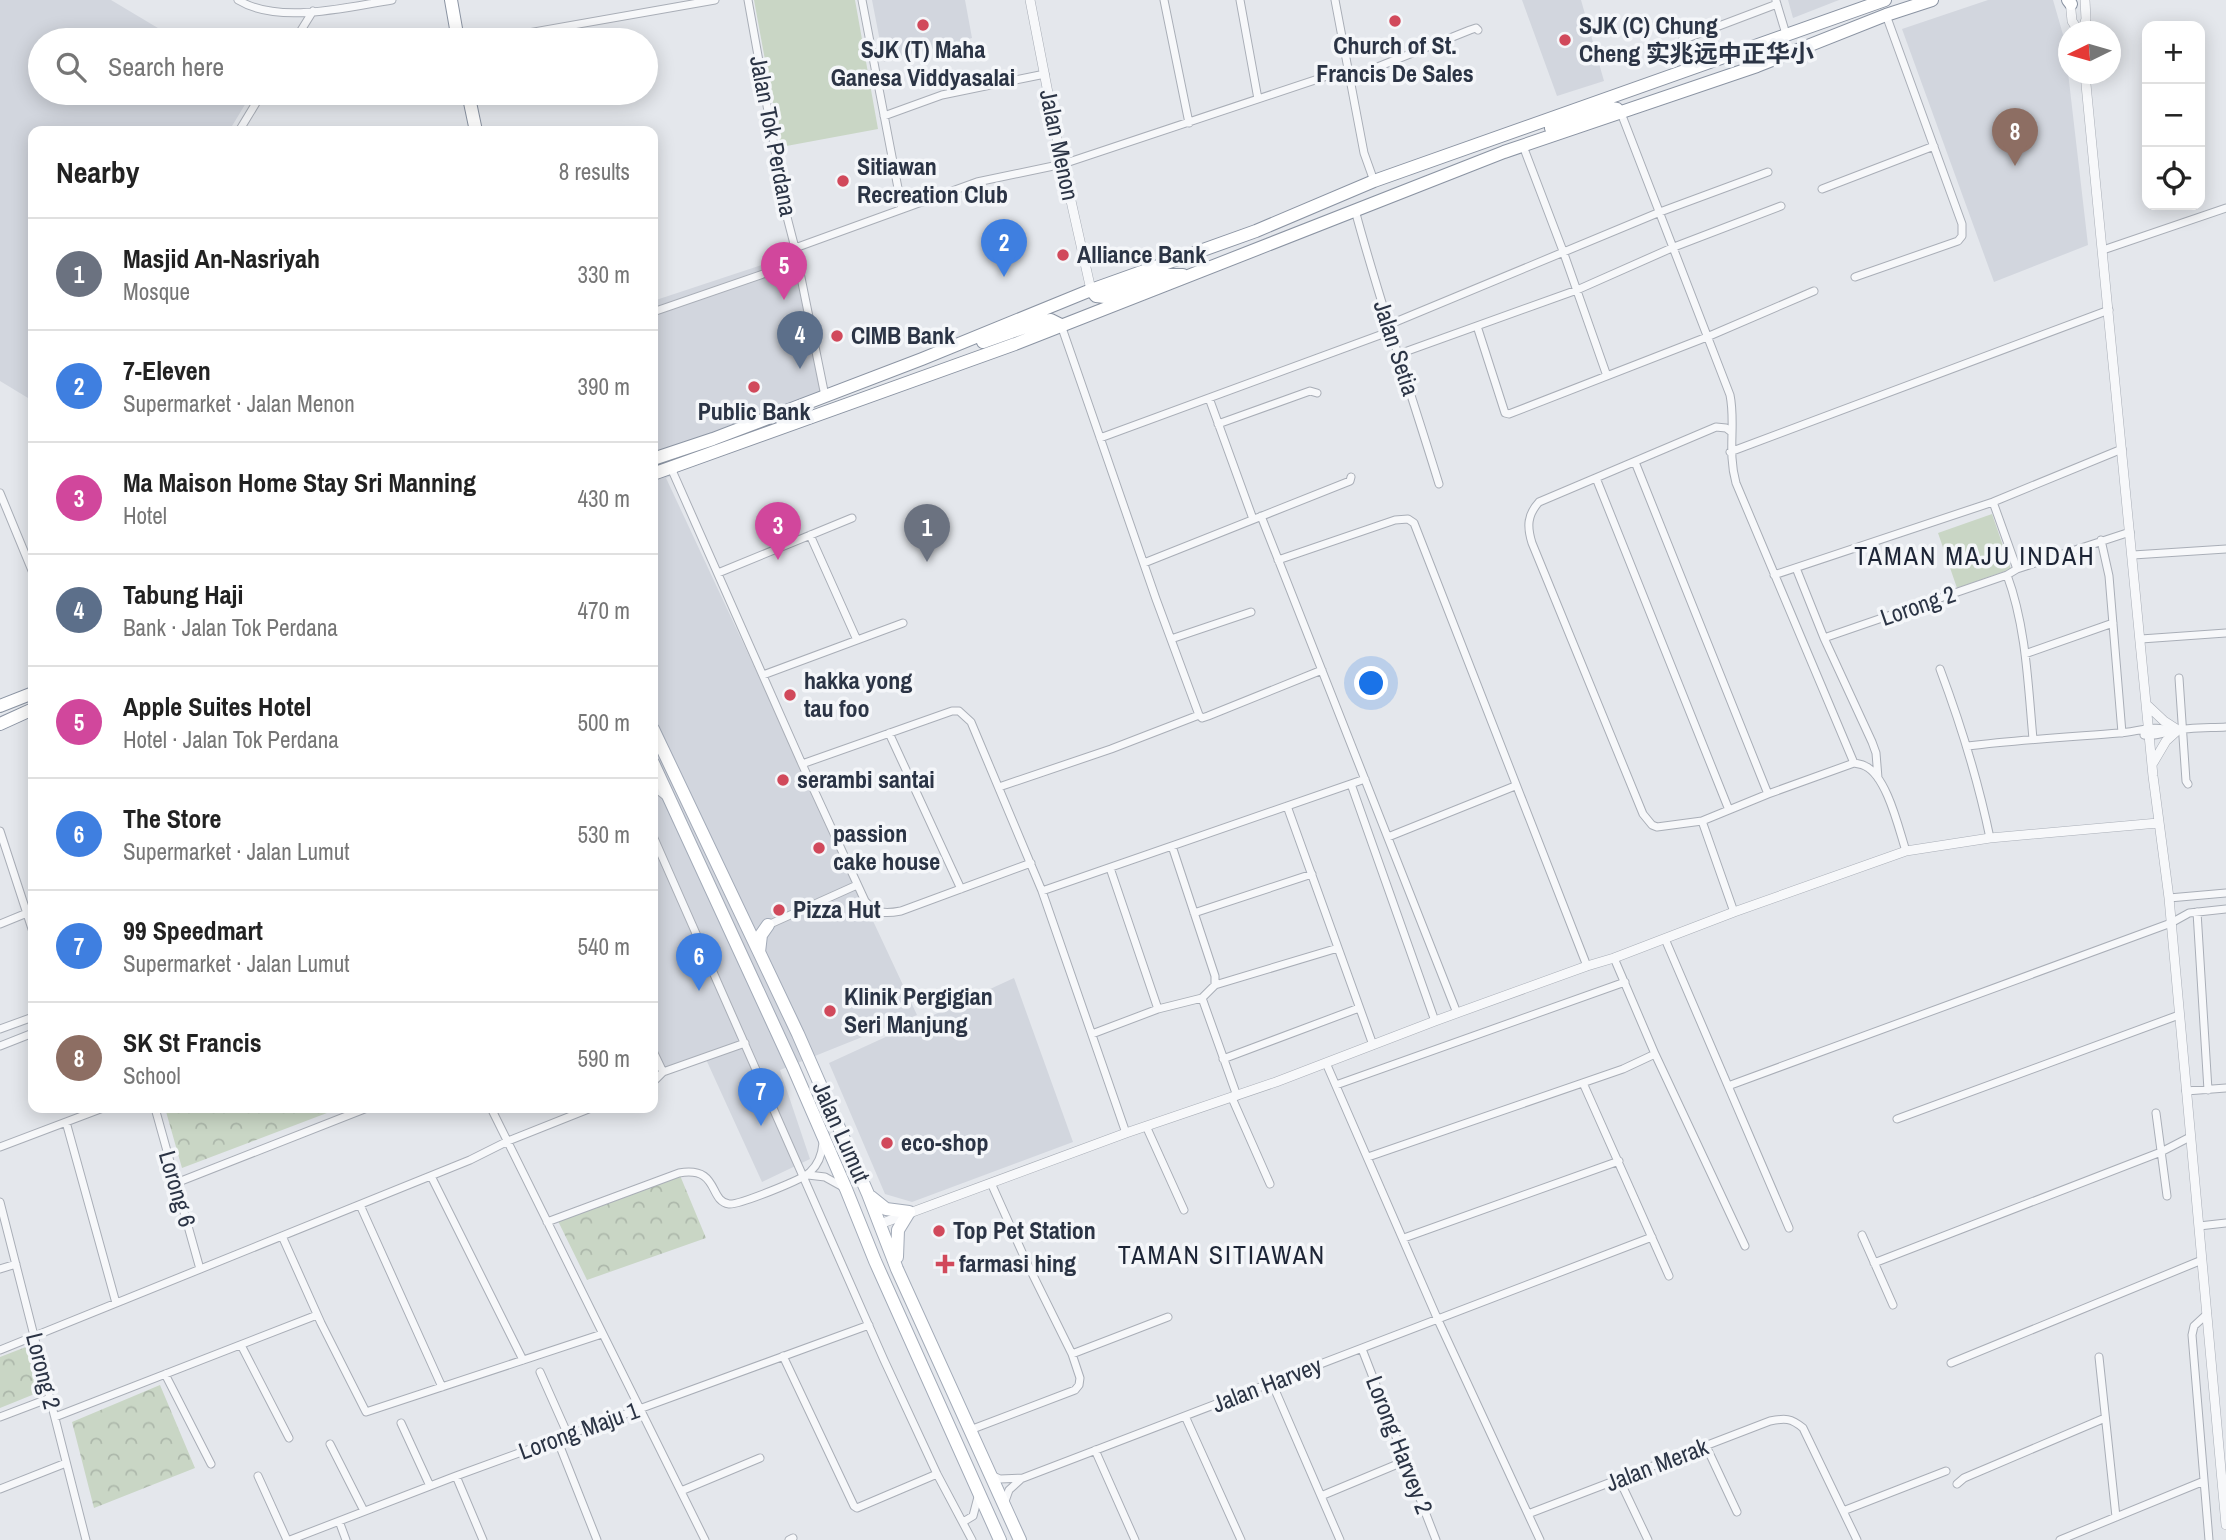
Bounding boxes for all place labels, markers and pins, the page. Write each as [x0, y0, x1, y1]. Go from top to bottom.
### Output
place label: SJK (C) Chung Cheng 实兆远中正华小 [1579, 9, 1814, 69]
marker: Church of St. Francis De Sales [1387, 13, 1403, 29]
marker: SJK (T) Maha Ganesa Viddyasalai [915, 17, 931, 33]
place label: Church of St. Francis De Sales [1316, 29, 1474, 89]
marker: SJK (C) Chung Cheng 实兆远中正华小 [1557, 32, 1573, 48]
place label: SJK (T) Maha Ganesa Viddyasalai [831, 33, 1015, 93]
pin: 8 [1992, 108, 2038, 166]
place label: Sitiawan Recreation Club [857, 150, 1008, 210]
marker: Sitiawan Recreation Club [835, 173, 851, 189]
pin: 2 [981, 219, 1027, 277]
place label: Alliance Bank [1077, 238, 1206, 270]
pin: 5 [761, 242, 807, 300]
marker: Alliance Bank [1055, 247, 1071, 263]
pin: 4 [777, 311, 823, 369]
place label: CIMB Bank [851, 319, 955, 351]
marker: CIMB Bank [829, 328, 845, 344]
marker: Public Bank [746, 379, 762, 395]
place label: Public Bank [698, 395, 810, 427]
pin: 3 [755, 502, 801, 560]
pin: 1 [904, 504, 950, 562]
place label: hakka yong tau foo [804, 664, 912, 724]
marker: hakka yong tau foo [782, 687, 798, 703]
place label: serambi santai [797, 763, 935, 795]
marker: serambi santai [775, 772, 791, 788]
place label: passion cake house [833, 817, 940, 877]
marker: passion cake house [811, 840, 827, 856]
place label: Pizza Hut [793, 893, 881, 925]
marker: Pizza Hut [771, 902, 787, 918]
pin: 6 [676, 933, 722, 991]
place label: Klinik Pergigian Seri Manjung [844, 980, 993, 1040]
marker: Klinik Pergigian Seri Manjung [822, 1003, 838, 1019]
pin: 7 [738, 1068, 784, 1126]
place label: eco-shop [901, 1126, 988, 1158]
marker: eco-shop [879, 1135, 895, 1151]
place label: Top Pet Station [953, 1214, 1096, 1246]
marker: Top Pet Station [931, 1223, 947, 1239]
place label: farmasi hing [959, 1247, 1076, 1279]
marker: farmasi hing [937, 1256, 953, 1272]

